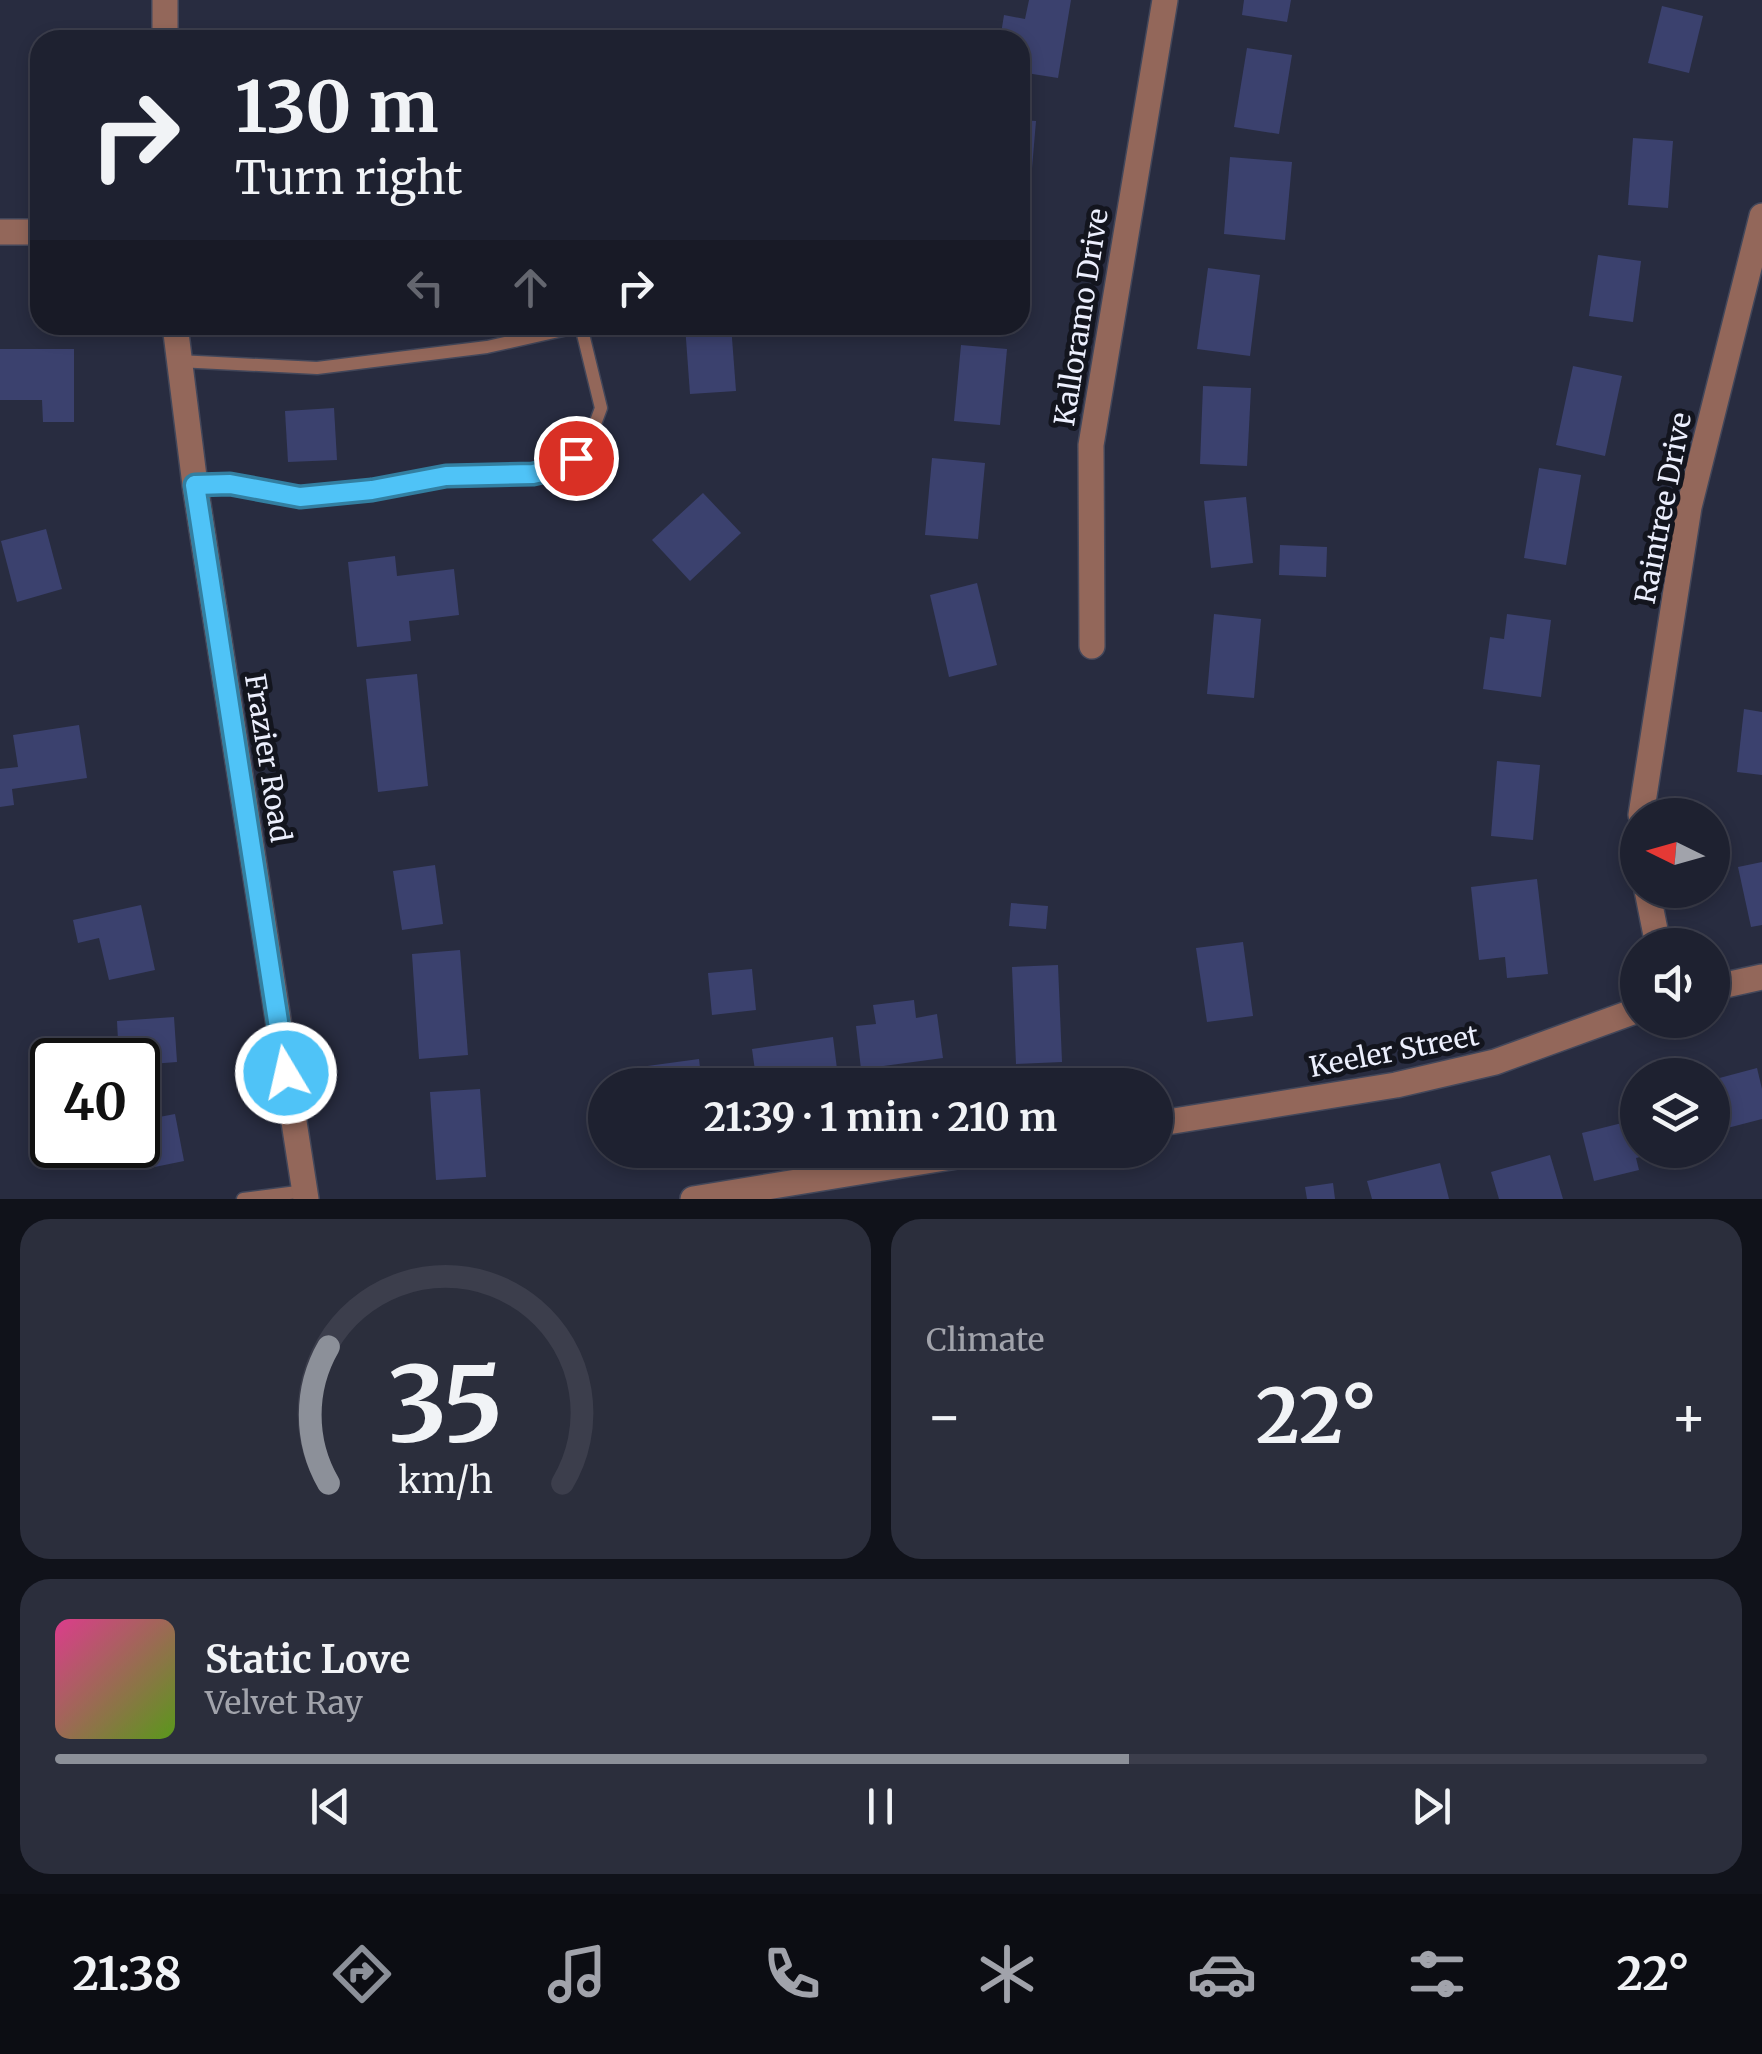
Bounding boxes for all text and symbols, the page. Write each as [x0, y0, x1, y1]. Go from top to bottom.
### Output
text: 130 m [235, 63, 439, 151]
icon: right [70, 70, 200, 200]
text: Turn right [235, 150, 463, 206]
street label: Kalloramo Drive [1046, 206, 1116, 428]
icon: left [398, 260, 453, 315]
icon: ahead [503, 260, 558, 315]
icon: right [608, 260, 663, 315]
street label: Raintree Drive [1627, 409, 1699, 607]
pin [534, 416, 619, 501]
icon: arrive [549, 431, 604, 486]
street label: Frazier Road [237, 671, 299, 845]
north arrow [1620, 798, 1730, 908]
map controls [1620, 798, 1730, 1168]
button: sound [1620, 928, 1730, 1038]
street label: Keeler Street [1306, 1017, 1482, 1085]
position arrow [234, 1021, 338, 1125]
speed limit sign: 40 [30, 1038, 160, 1168]
button: layers [1620, 1058, 1730, 1168]
text: 21:39 · 1 min · 210 m [704, 1094, 1057, 1141]
text: Climate [926, 1320, 1044, 1360]
text: 35 [388, 1339, 503, 1469]
text: 22° [1256, 1369, 1377, 1463]
text: − [926, 1382, 963, 1451]
text: + [1670, 1382, 1707, 1451]
text: km/h [398, 1458, 493, 1503]
text: Static Love [205, 1636, 410, 1683]
text: Velvet Ray [205, 1683, 363, 1723]
icon: previous [303, 1779, 358, 1834]
icon: pause [853, 1779, 908, 1834]
icon: next [1404, 1779, 1459, 1834]
icon: directions [327, 1939, 397, 2009]
icon: music [542, 1939, 612, 2009]
icon: phone [757, 1939, 827, 2009]
icon: climate [972, 1939, 1042, 2009]
icon: car [1187, 1939, 1257, 2009]
icon: filters [1402, 1939, 1472, 2009]
text: 21:38 [72, 1946, 182, 2002]
text: 22° [1616, 1946, 1689, 2002]

